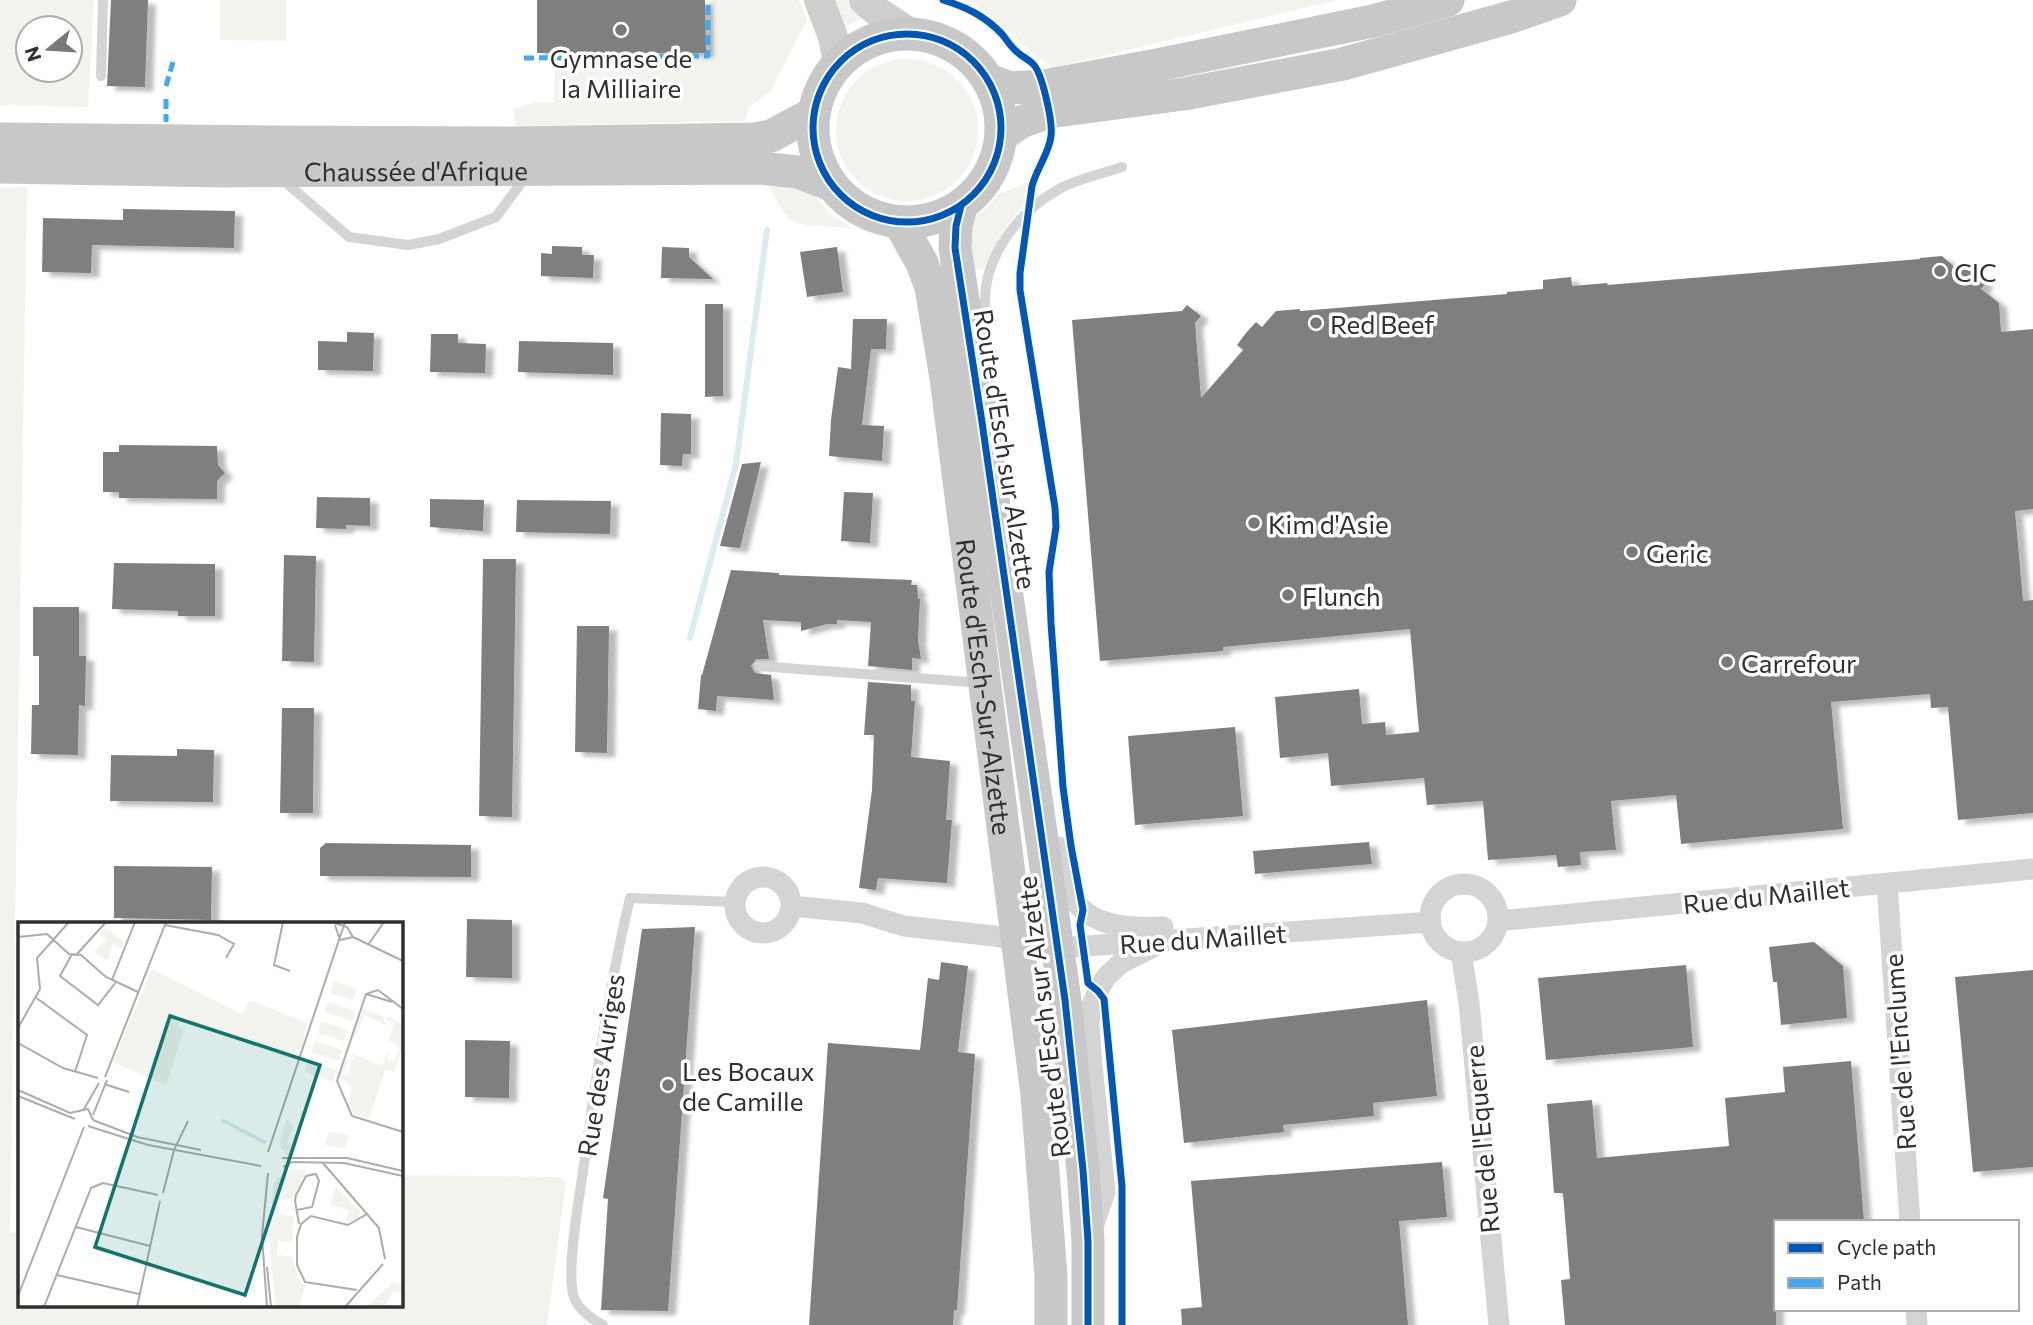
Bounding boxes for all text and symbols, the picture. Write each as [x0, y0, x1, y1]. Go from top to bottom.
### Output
north arrow [14, 14, 84, 84]
marker: Gymnase de la Milliaire [613, 22, 629, 38]
place label: Gymnase de la Milliaire [550, 42, 692, 103]
text: N [19, 44, 45, 65]
street label: Chaussée d'Afrique [304, 154, 528, 186]
place label: CIC [1954, 256, 1997, 287]
marker: CIC [1932, 263, 1948, 279]
street label: Route d'Esch sur Alzette [969, 307, 1043, 591]
place label: Red Beef [1330, 308, 1435, 339]
marker: Red Beef [1308, 315, 1324, 331]
place label: Kim d'Asie [1268, 508, 1389, 539]
marker: Kim d'Asie [1246, 515, 1262, 531]
street label: Route d'Esch-Sur-Alzette [951, 537, 1019, 837]
place label: Geric [1646, 537, 1709, 568]
marker: Geric [1624, 544, 1640, 560]
place label: Flunch [1302, 580, 1381, 611]
marker: Flunch [1280, 587, 1296, 603]
place label: Carrefour [1741, 647, 1856, 678]
marker: Carrefour [1719, 654, 1735, 670]
street label: Rue du Maillet [1681, 871, 1851, 919]
street label: Route d'Esch sur Alzette [1010, 874, 1076, 1160]
street label: Rue du Maillet [1118, 917, 1288, 959]
inset map [18, 922, 402, 1308]
street label: Rue de l'Enclume [1877, 953, 1921, 1151]
street label: Rue des Auriges [570, 971, 630, 1159]
street label: Rue de l'Equerre [1457, 1044, 1505, 1234]
place label: Les Bocaux de Camille [682, 1055, 815, 1116]
marker: Les Bocaux de Camille [660, 1077, 676, 1093]
legend [1774, 1220, 2019, 1311]
text: Cycle path [1837, 1234, 1936, 1259]
text: Path [1837, 1269, 1882, 1294]

